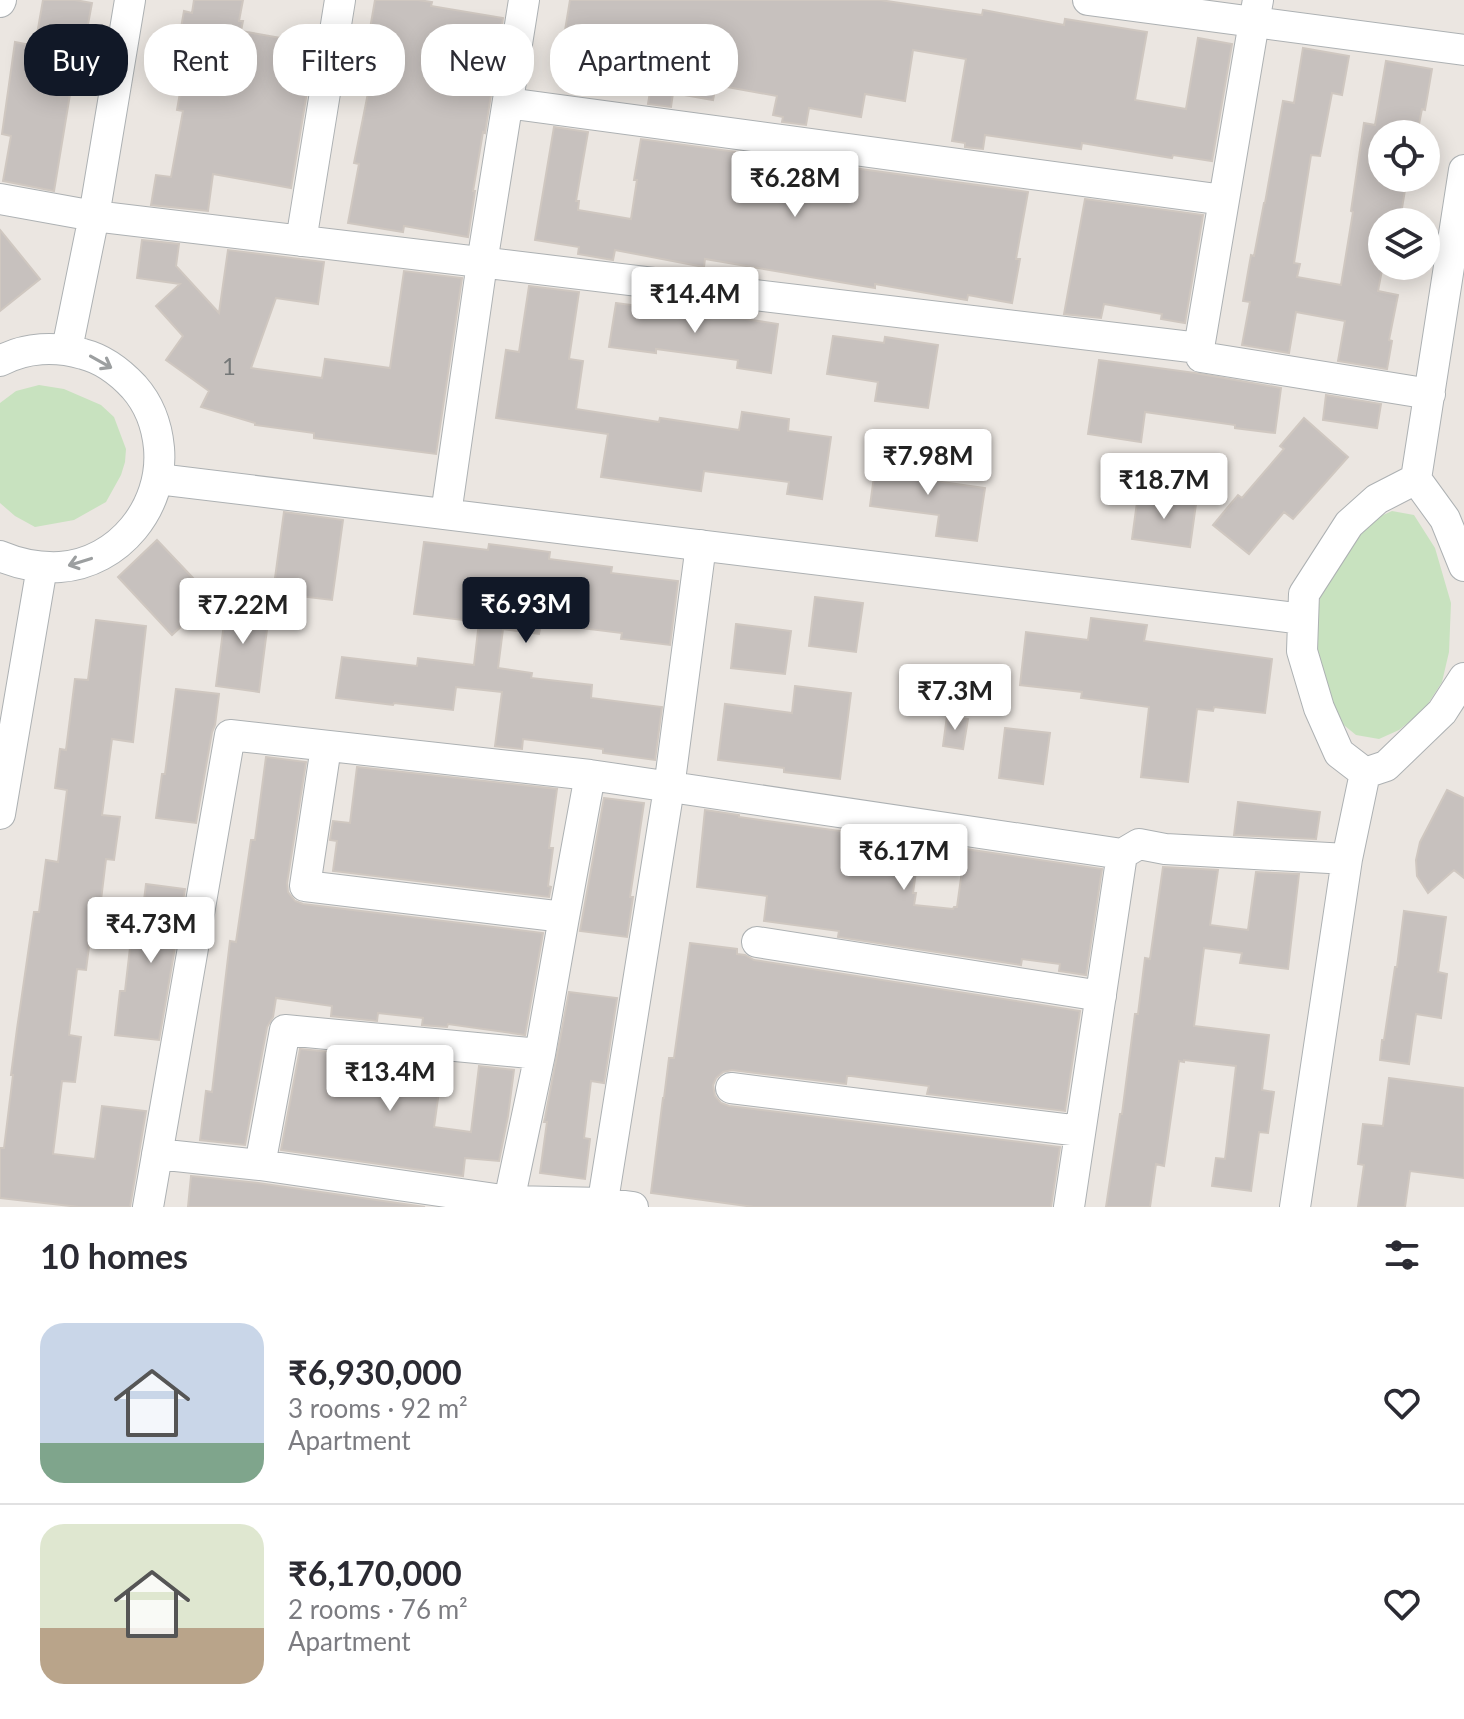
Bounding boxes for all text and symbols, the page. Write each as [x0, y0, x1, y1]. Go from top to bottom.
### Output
chip: Buy [24, 24, 128, 96]
chip: Rent [144, 24, 257, 96]
chip: Filters [273, 24, 405, 96]
chip: New [421, 24, 534, 96]
chip: Apartment [550, 24, 738, 96]
map controls [1368, 120, 1440, 280]
button: locate [1368, 120, 1440, 192]
pin: ₹6.28M [730, 151, 860, 219]
text: ₹6.28M [749, 161, 841, 193]
button: layers [1368, 208, 1440, 280]
pin: ₹14.4M [630, 267, 760, 335]
text: ₹14.4M [649, 277, 741, 309]
house number: 1 [222, 351, 236, 380]
one-way arrow [89, 354, 112, 370]
pin: ₹7.98M [863, 429, 993, 497]
text: ₹7.98M [882, 439, 974, 471]
pin: ₹18.7M [1099, 453, 1229, 521]
text: ₹18.7M [1118, 463, 1210, 495]
one-way arrow [67, 555, 93, 570]
pin: ₹6.93M [461, 577, 591, 645]
pin: ₹7.22M [178, 578, 308, 646]
text: ₹6.93M [480, 587, 572, 619]
text: ₹7.22M [197, 588, 289, 620]
pin: ₹7.3M [899, 664, 1011, 732]
text: ₹7.3M [917, 674, 993, 706]
pin: ₹6.17M [839, 824, 969, 892]
text: ₹6.17M [858, 834, 950, 866]
pin: ₹4.73M [86, 897, 216, 965]
text: ₹4.73M [105, 907, 197, 939]
pin: ₹13.4M [325, 1045, 455, 1113]
text: ₹13.4M [344, 1055, 436, 1087]
icon: filters [1380, 1233, 1424, 1277]
text: 10 homes [40, 1235, 188, 1276]
text: ₹6,930,000 [288, 1351, 462, 1392]
icon: home [104, 1355, 200, 1451]
icon: heart [1380, 1381, 1424, 1425]
text: 3 rooms · 92 m² [288, 1392, 468, 1424]
text: Apartment [288, 1424, 411, 1456]
text: ₹6,170,000 [288, 1552, 462, 1593]
icon: home [104, 1556, 200, 1652]
icon: heart [1380, 1582, 1424, 1626]
text: 2 rooms · 76 m² [288, 1593, 468, 1625]
text: Apartment [288, 1625, 411, 1657]

